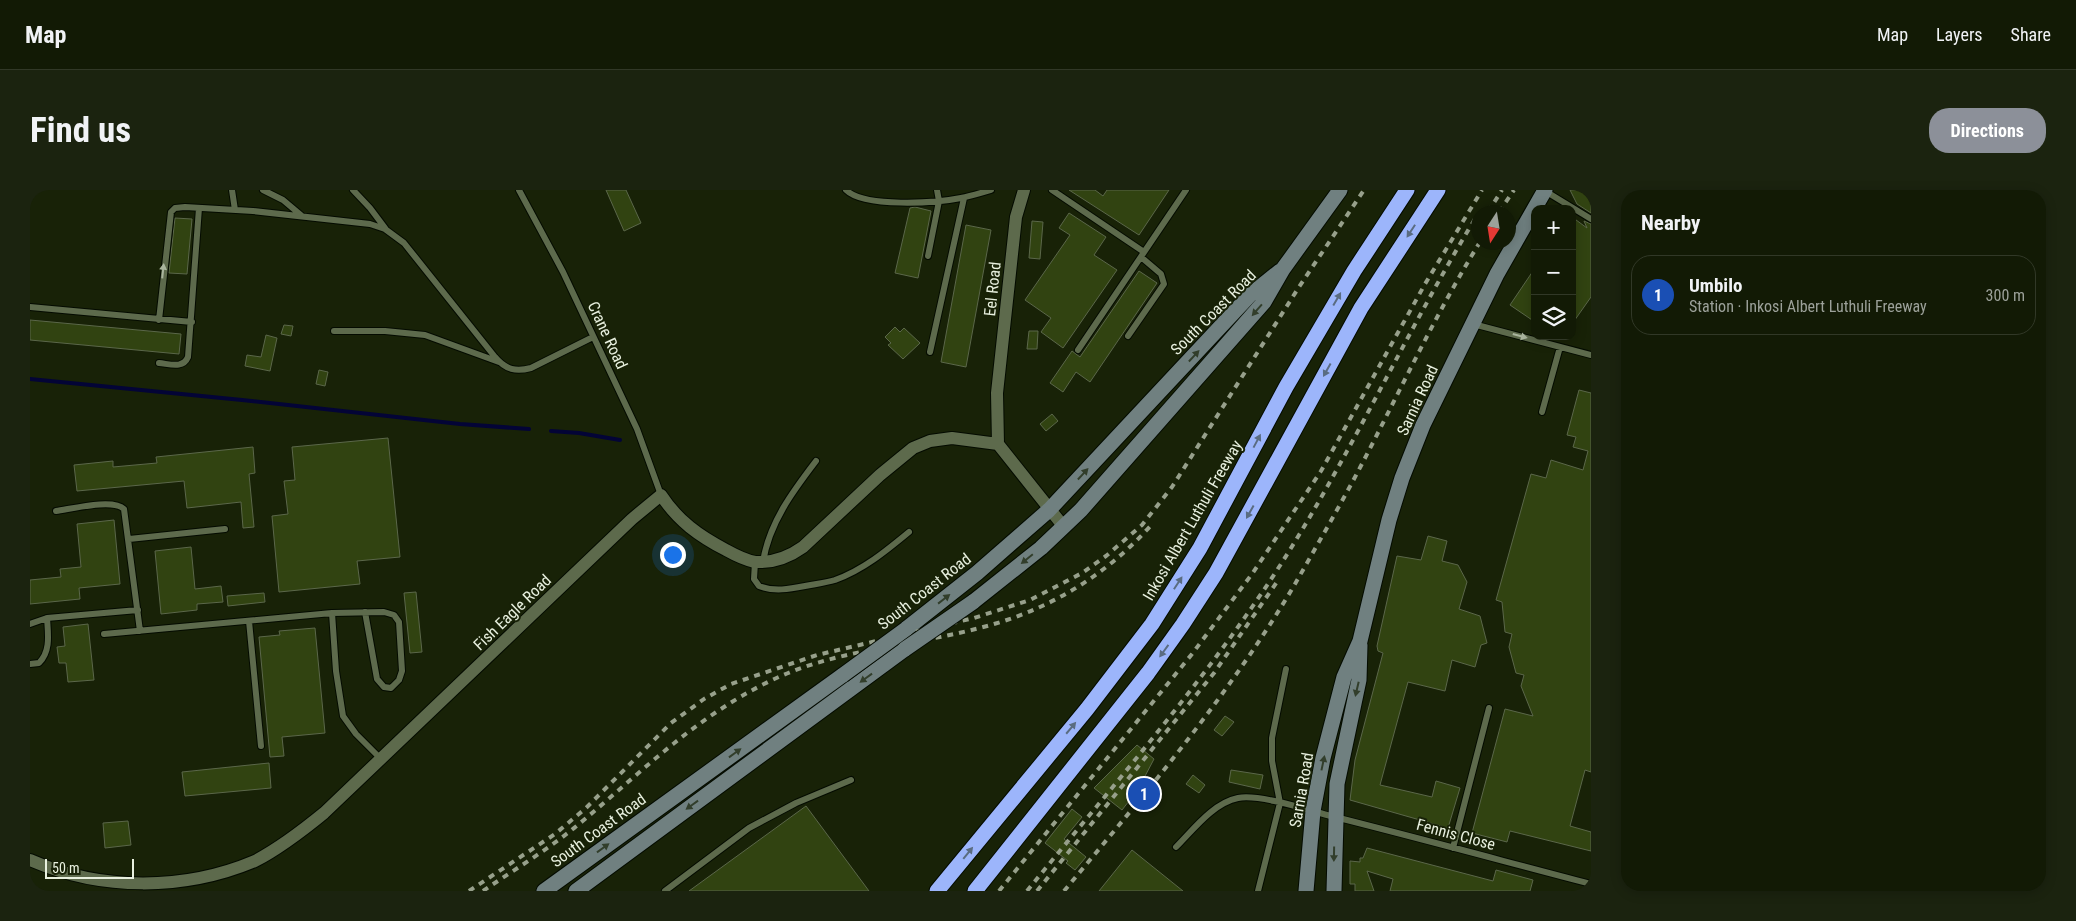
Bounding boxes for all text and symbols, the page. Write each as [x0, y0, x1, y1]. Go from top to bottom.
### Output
text: Map [25, 21, 66, 49]
text: Map [1877, 24, 1908, 45]
text: Layers [1936, 24, 1983, 45]
text: Share [2011, 24, 2051, 45]
button: Directions [1929, 108, 2046, 153]
text: Find us [30, 110, 131, 151]
north arrow [1471, 205, 1516, 250]
map controls [1531, 205, 1576, 340]
button: + [1531, 205, 1576, 250]
text: Nearby [1641, 211, 1700, 235]
one-way arrow [1406, 224, 1416, 237]
button: − [1531, 250, 1576, 295]
street label: Eel Road [980, 261, 1005, 317]
one-way arrow [160, 263, 168, 279]
street label: South Coast Road [1167, 266, 1260, 359]
text: Umbilo [1689, 274, 1742, 297]
text: 1 [1654, 286, 1662, 305]
text: 300 m [1986, 286, 2025, 305]
one-way arrow [1333, 293, 1342, 306]
button: layers [1531, 295, 1576, 340]
text: Station · Inkosi Albert Luthuli Freeway [1689, 297, 1927, 316]
street label: Crane Road [584, 298, 631, 372]
one-way arrow [1251, 303, 1263, 315]
one-way arrow [1513, 333, 1528, 341]
one-way arrow [1188, 350, 1200, 362]
street label: Sarnia Road [1393, 362, 1442, 439]
one-way arrow [1323, 363, 1332, 377]
one-way arrow [1253, 434, 1261, 449]
street label: Inkosi Albert Luthuli Freeway [1139, 437, 1246, 604]
one-way arrow [1077, 468, 1089, 480]
one-way arrow [1245, 506, 1254, 519]
your location [660, 542, 686, 568]
street label: South Coast Road [874, 549, 975, 634]
one-way arrow [1021, 554, 1034, 565]
street label: Fish Eagle Road [470, 571, 555, 654]
one-way arrow [1173, 576, 1183, 590]
one-way arrow [937, 594, 951, 604]
one-way arrow [1159, 644, 1169, 658]
one-way arrow [859, 673, 873, 683]
one-way arrow [1353, 681, 1361, 696]
one-way arrow [1066, 722, 1077, 735]
one-way arrow [728, 748, 742, 758]
street label: Sarnia Road [1286, 751, 1317, 829]
one-way arrow [1319, 755, 1327, 771]
pin: 1 [1128, 775, 1160, 813]
street label: South Coast Road [547, 790, 650, 871]
one-way arrow [686, 800, 699, 811]
street label: Fennis Close [1414, 815, 1497, 854]
one-way arrow [596, 843, 610, 853]
one-way arrow [1330, 846, 1338, 862]
one-way arrow [962, 847, 973, 860]
scale bar [45, 856, 134, 879]
text: 50 m [52, 860, 80, 876]

